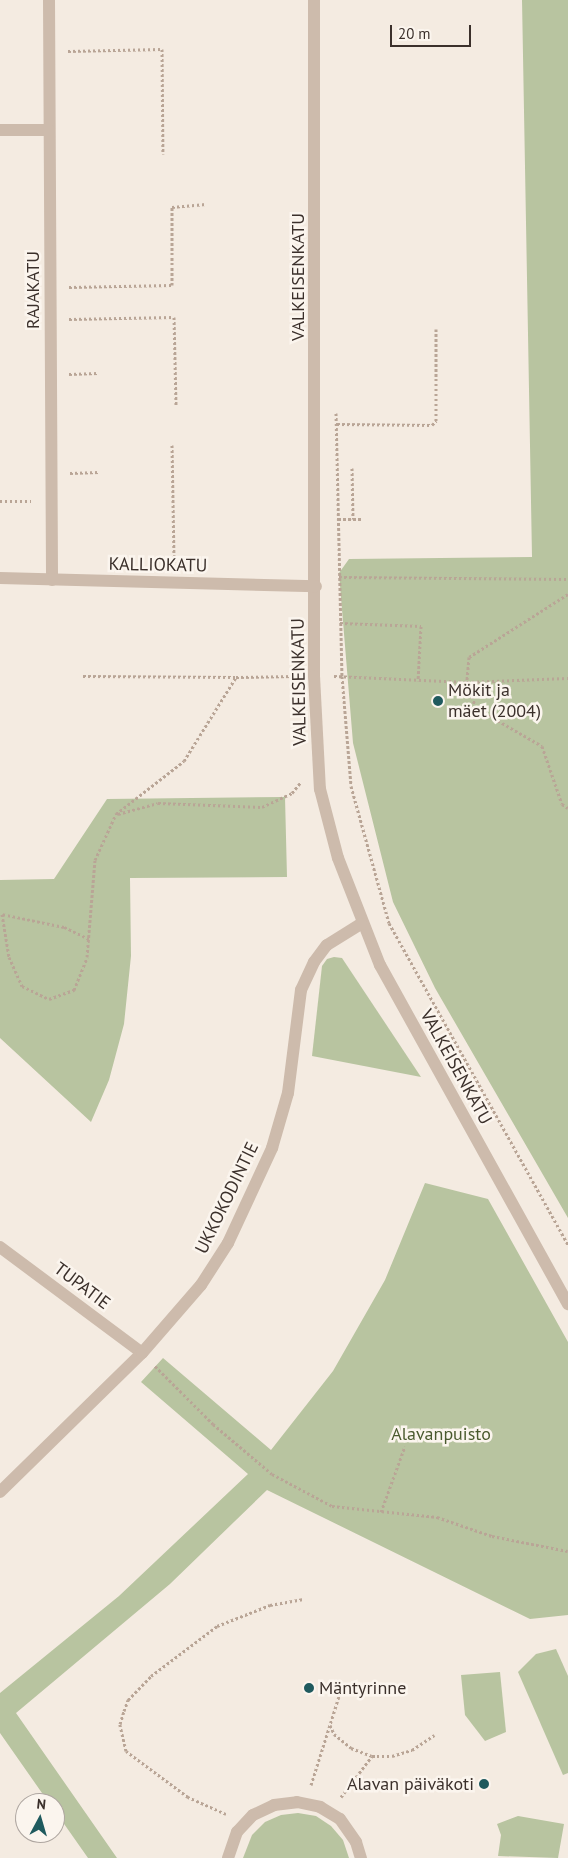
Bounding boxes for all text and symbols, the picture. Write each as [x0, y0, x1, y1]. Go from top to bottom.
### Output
scale bar [393, 15, 474, 47]
text: 20 m [398, 24, 431, 43]
street label: VALKEISENKATU [287, 213, 309, 341]
street label: RAJAKATU [22, 251, 44, 329]
street label: KALLIOKATU [109, 553, 207, 577]
street label: VALKEISENKATU [287, 618, 311, 746]
place label: Mökit ja mäet (2004) [448, 680, 541, 722]
marker: Mökit ja mäet (2004) [432, 695, 444, 707]
street label: VALKEISENKATU [416, 1006, 496, 1128]
street label: UKKOKODINTIE [191, 1139, 263, 1257]
street label: TUPATIE [50, 1258, 114, 1314]
park label: Alavanpuisto [391, 1423, 491, 1445]
place label: Mäntyrinne [319, 1677, 406, 1699]
marker: Mäntyrinne [303, 1682, 315, 1694]
place label: Alavan päiväkoti [347, 1773, 474, 1795]
marker: Alavan päiväkoti [478, 1778, 490, 1790]
north arrow [15, 1793, 65, 1843]
text: N [36, 1795, 47, 1814]

